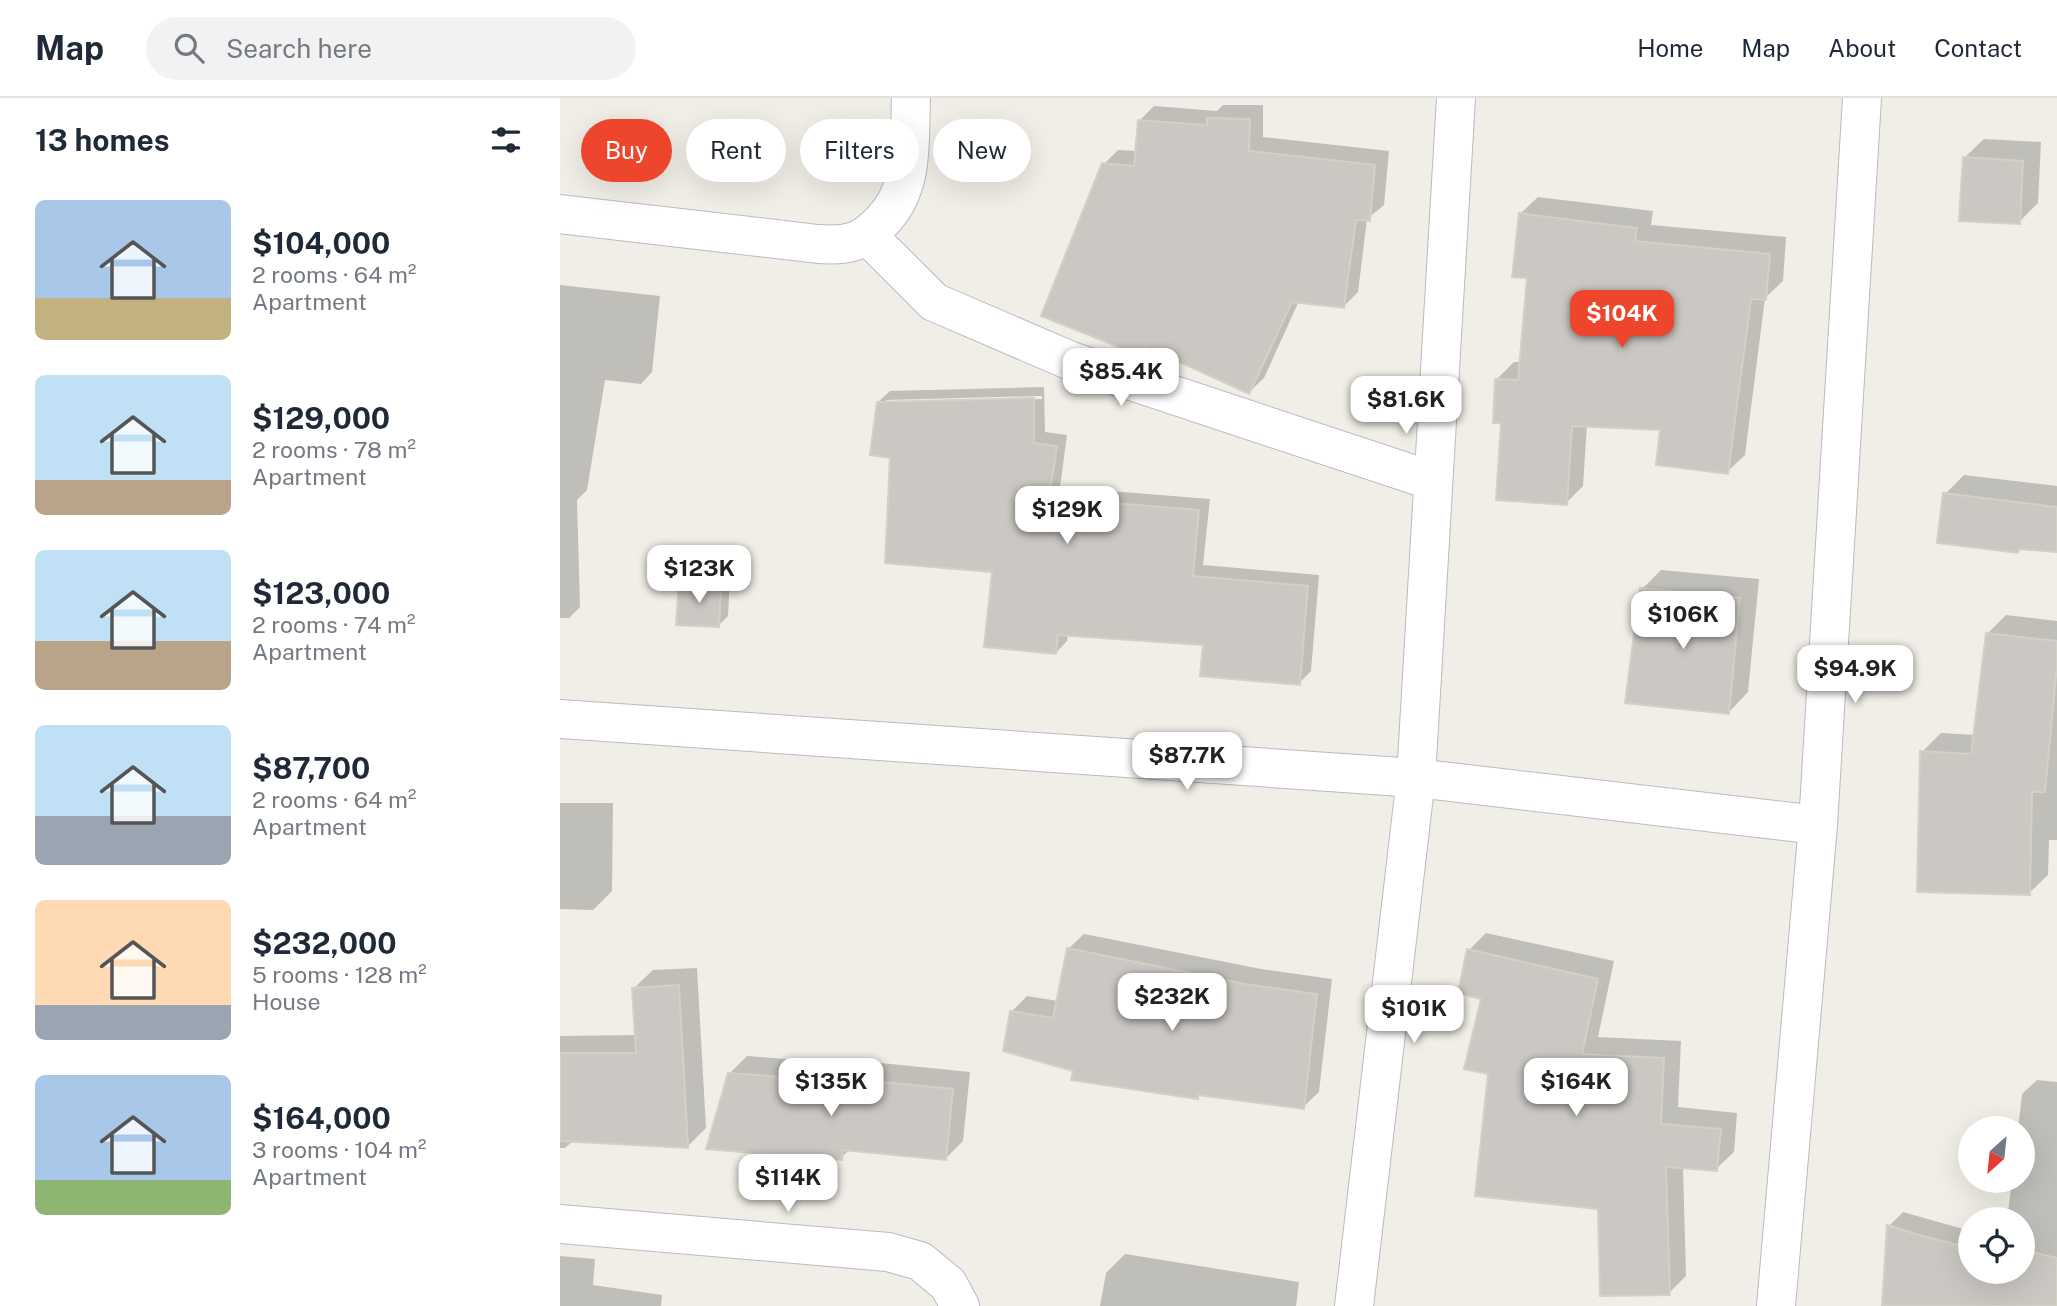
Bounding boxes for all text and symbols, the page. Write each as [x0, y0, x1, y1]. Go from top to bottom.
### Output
search box [146, 17, 636, 80]
text: Map [35, 29, 104, 67]
icon: search [170, 29, 208, 67]
text: Search here [226, 33, 372, 64]
text: Home [1637, 34, 1703, 62]
text: Map [1741, 34, 1790, 62]
text: About [1828, 34, 1896, 62]
text: Contact [1934, 34, 2022, 62]
chip: Buy [581, 119, 672, 182]
chip: Rent [686, 119, 786, 182]
chip: Filters [800, 119, 919, 182]
chip: New [933, 119, 1031, 182]
icon: filters [487, 121, 525, 159]
text: 13 homes [35, 122, 170, 158]
text: $104,000 [252, 225, 390, 261]
icon: home [91, 228, 175, 312]
text: 2 rooms · 64 m² [252, 261, 416, 288]
text: Apartment [252, 288, 367, 315]
pin: $104K [1573, 290, 1671, 350]
text: $104K [1586, 299, 1658, 326]
pin: $85.4K [1064, 348, 1178, 408]
text: $85.4K [1079, 357, 1163, 384]
pin: $81.6K [1349, 376, 1463, 436]
text: $81.6K [1367, 385, 1445, 412]
text: $129,000 [252, 400, 390, 436]
icon: home [91, 403, 175, 487]
text: 2 rooms · 78 m² [252, 436, 416, 463]
text: Apartment [252, 463, 367, 490]
pin: $129K [1018, 486, 1116, 546]
text: $129K [1031, 495, 1103, 522]
pin: $123K [650, 546, 748, 605]
text: $123K [663, 554, 735, 581]
text: $123,000 [252, 575, 390, 611]
icon: home [91, 578, 175, 662]
pin: $106K [1634, 592, 1732, 651]
text: $106K [1647, 600, 1719, 627]
text: 2 rooms · 74 m² [252, 611, 415, 638]
text: Apartment [252, 638, 367, 665]
pin: $94.9K [1798, 646, 1912, 705]
text: $94.9K [1813, 654, 1897, 681]
pin: $87.7K [1130, 732, 1244, 792]
text: $87.7K [1148, 741, 1226, 768]
text: $87,700 [252, 750, 370, 786]
icon: home [91, 753, 175, 837]
text: 2 rooms · 64 m² [252, 786, 416, 813]
text: Apartment [252, 813, 367, 840]
text: $232,000 [252, 925, 397, 961]
icon: home [91, 928, 175, 1012]
text: 5 rooms · 128 m² [252, 961, 427, 988]
pin: $232K [1123, 974, 1221, 1033]
text: $232K [1134, 982, 1210, 1009]
pin: $101K [1365, 986, 1463, 1045]
text: House [252, 988, 320, 1015]
text: $101K [1381, 994, 1447, 1021]
pin: $135K [782, 1058, 880, 1118]
pin: $164K [1527, 1058, 1625, 1118]
text: $135K [795, 1067, 867, 1094]
text: $164K [1540, 1067, 1612, 1094]
text: $164,000 [252, 1100, 391, 1136]
icon: home [91, 1103, 175, 1187]
north arrow [1958, 1116, 2035, 1194]
map controls [1958, 1116, 2035, 1284]
text: 3 rooms · 104 m² [252, 1136, 426, 1163]
pin: $114K [739, 1154, 837, 1214]
text: Apartment [252, 1163, 367, 1190]
text: $114K [755, 1163, 821, 1190]
button: locate [1958, 1207, 2035, 1284]

